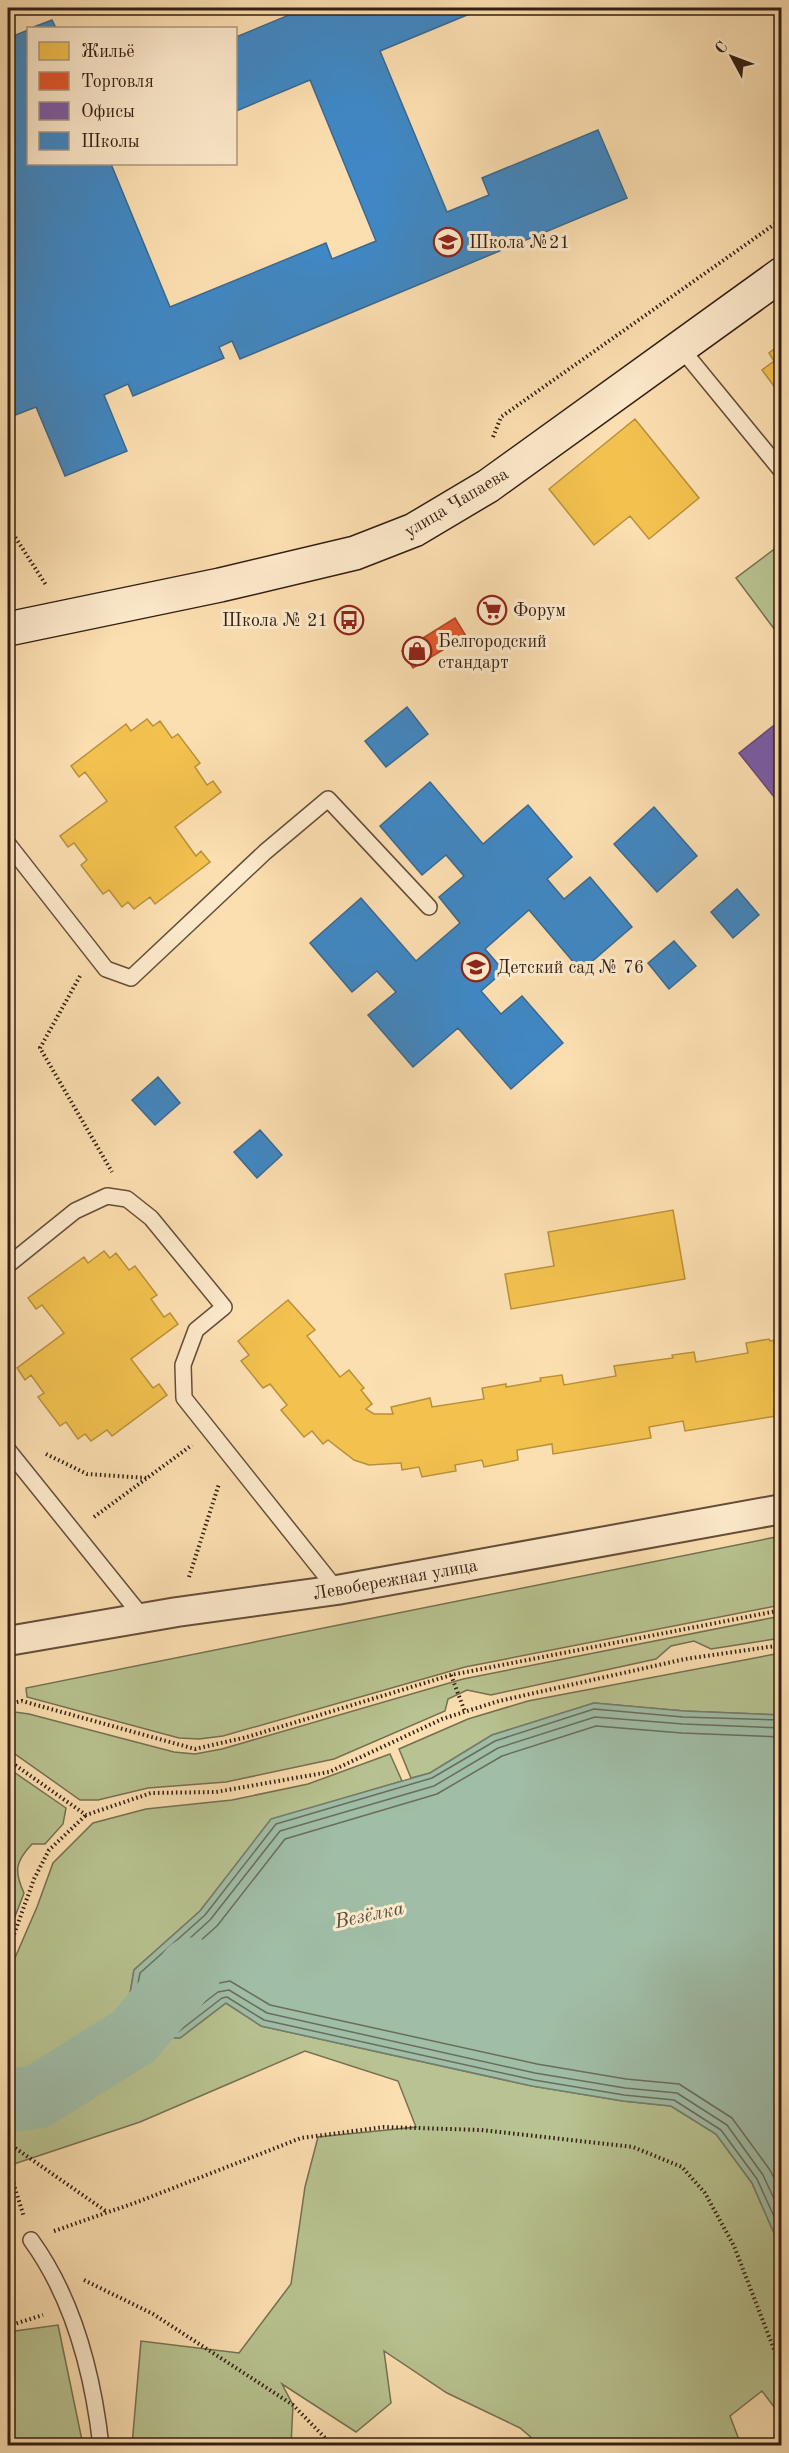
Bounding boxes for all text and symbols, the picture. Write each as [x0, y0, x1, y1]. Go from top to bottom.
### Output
legend [27, 27, 237, 165]
north arrow [702, 27, 762, 87]
text: С [713, 39, 732, 58]
text: Жильё [81, 43, 135, 61]
text: Торговля [81, 73, 154, 91]
text: Офисы [81, 103, 135, 122]
text: Школы [81, 133, 140, 151]
school or university icon: Школа №21 [432, 226, 464, 258]
place label: Школа №21 [469, 234, 570, 252]
street label: улица Чапаева [401, 465, 512, 541]
supermarket icon: Форум [476, 594, 508, 626]
place label: Форум [513, 602, 566, 620]
bus stop icon: Школа № 21 [333, 604, 365, 636]
place label: Школа № 21 [222, 612, 328, 630]
place label: Белгородский стандарт [438, 633, 547, 672]
shop icon: Белгородский стандарт [401, 635, 433, 667]
school or university icon: Детский сад № 76 [460, 951, 492, 983]
place label: Детский сад № 76 [497, 959, 644, 977]
street label: Левобережная улица [311, 1557, 479, 1603]
water label: Везёлка [332, 1899, 406, 1933]

